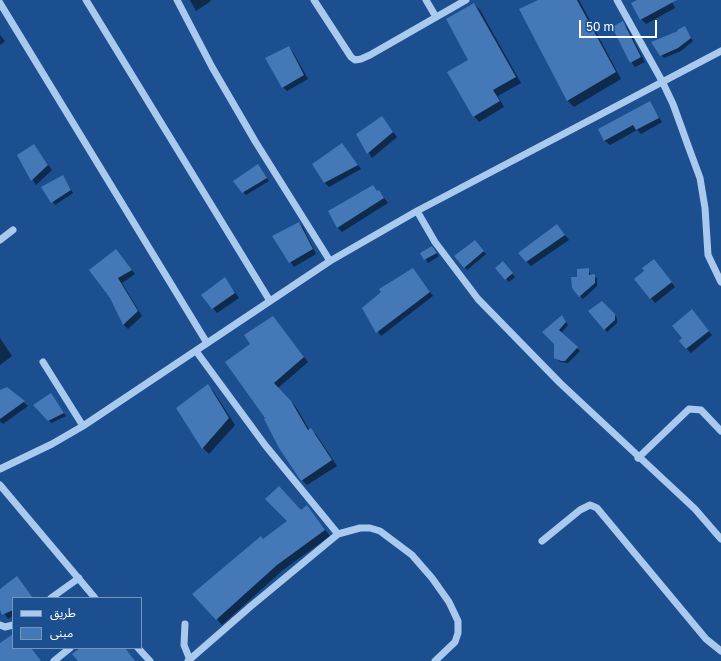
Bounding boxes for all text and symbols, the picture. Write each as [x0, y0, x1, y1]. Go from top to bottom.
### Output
scale bar [581, 12, 659, 38]
text: 50 m [586, 19, 614, 34]
legend [12, 597, 142, 649]
text: طريق [50, 605, 76, 620]
text: مبنى [50, 625, 73, 640]

